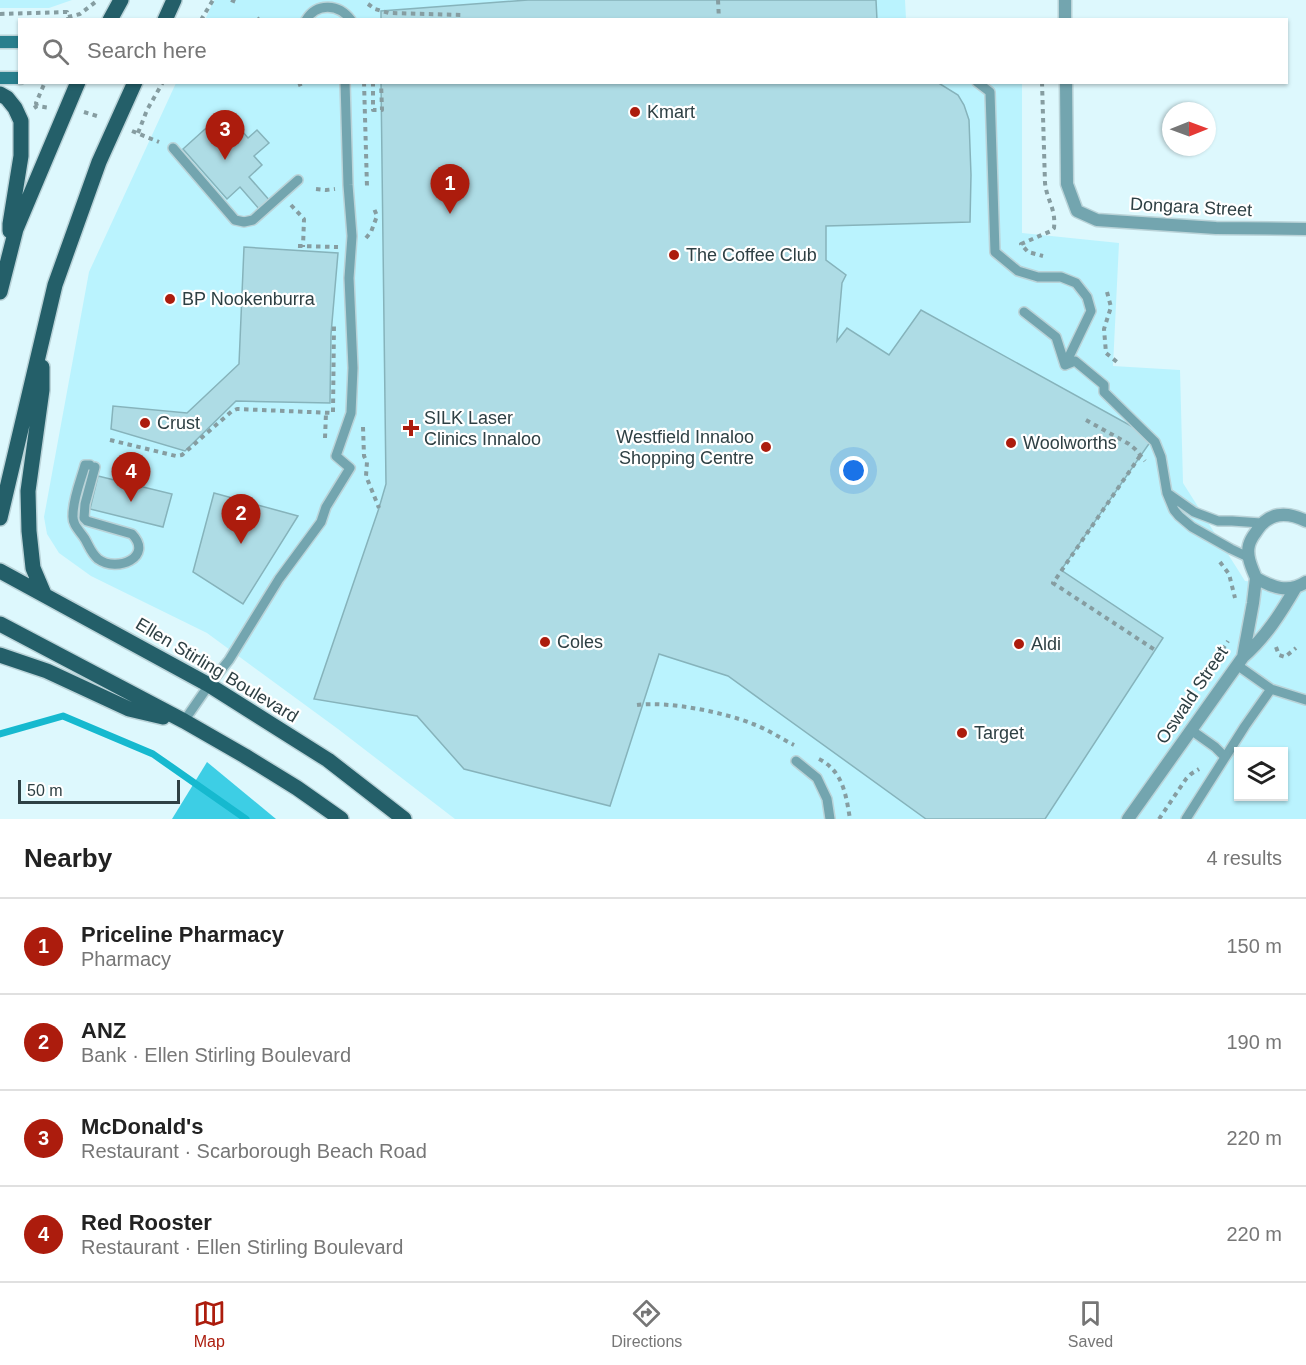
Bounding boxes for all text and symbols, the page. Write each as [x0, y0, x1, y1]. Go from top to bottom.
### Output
search box [18, 18, 1288, 84]
icon: search [39, 35, 72, 68]
text: Search here [87, 38, 207, 63]
place label: Kmart [647, 102, 695, 122]
north arrow [1162, 102, 1216, 156]
marker: Kmart [628, 105, 642, 119]
pin: 3 [206, 110, 244, 160]
pin: 1 [430, 164, 470, 214]
street label: Dongara Street [1130, 194, 1252, 220]
place label: The Coffee Club [686, 245, 817, 265]
marker: The Coffee Club [667, 248, 681, 262]
place label: BP Nookenburra [182, 289, 316, 309]
marker: BP Nookenburra [163, 292, 177, 306]
place label: SILK Laser Clinics Innaloo [424, 408, 541, 449]
place label: Crust [157, 413, 200, 433]
marker: Crust [138, 416, 152, 430]
marker: SILK Laser Clinics Innaloo [402, 419, 420, 437]
place label: Westfield Innaloo Shopping Centre [616, 427, 754, 468]
place label: Woolworths [1023, 433, 1117, 453]
marker: Woolworths [1004, 436, 1018, 450]
marker: Westfield Innaloo Shopping Centre [759, 440, 773, 454]
pin: 4 [112, 452, 150, 502]
your location [839, 456, 868, 485]
pin: 2 [222, 494, 260, 544]
street label: Ellen Stirling Boulevard [132, 614, 302, 726]
place label: Coles [557, 632, 603, 652]
place label: Aldi [1031, 634, 1061, 654]
marker: Coles [538, 635, 552, 649]
marker: Aldi [1012, 637, 1026, 651]
street label: Oswald Street [1152, 643, 1232, 747]
place label: Target [974, 723, 1024, 743]
marker: Target [955, 726, 969, 740]
map controls [1234, 747, 1288, 801]
button: layers [1234, 747, 1288, 801]
scale bar [18, 777, 180, 804]
text: 50 m [27, 782, 63, 799]
text: Nearby [24, 843, 112, 873]
text: 4 results [1206, 847, 1282, 869]
text: Priceline Pharmacy [81, 922, 284, 947]
text: 1 [38, 935, 49, 957]
text: 150 m [1226, 935, 1282, 957]
text: Pharmacy [81, 948, 171, 970]
text: ANZ [81, 1018, 126, 1043]
text: 2 [38, 1031, 49, 1053]
text: 190 m [1226, 1031, 1282, 1053]
text: Bank · Ellen Stirling Boulevard [81, 1044, 351, 1066]
text: McDonald's [81, 1114, 204, 1139]
text: 3 [38, 1127, 49, 1149]
text: 220 m [1226, 1127, 1282, 1149]
text: Restaurant · Scarborough Beach Road [81, 1140, 427, 1162]
text: Red Rooster [81, 1210, 212, 1235]
text: 4 [38, 1223, 49, 1245]
text: 220 m [1226, 1223, 1282, 1245]
text: Restaurant · Ellen Stirling Boulevard [81, 1236, 403, 1258]
tab: Map [193, 1297, 226, 1351]
tab: Directions [611, 1297, 682, 1351]
tab: Saved [1068, 1297, 1113, 1351]

